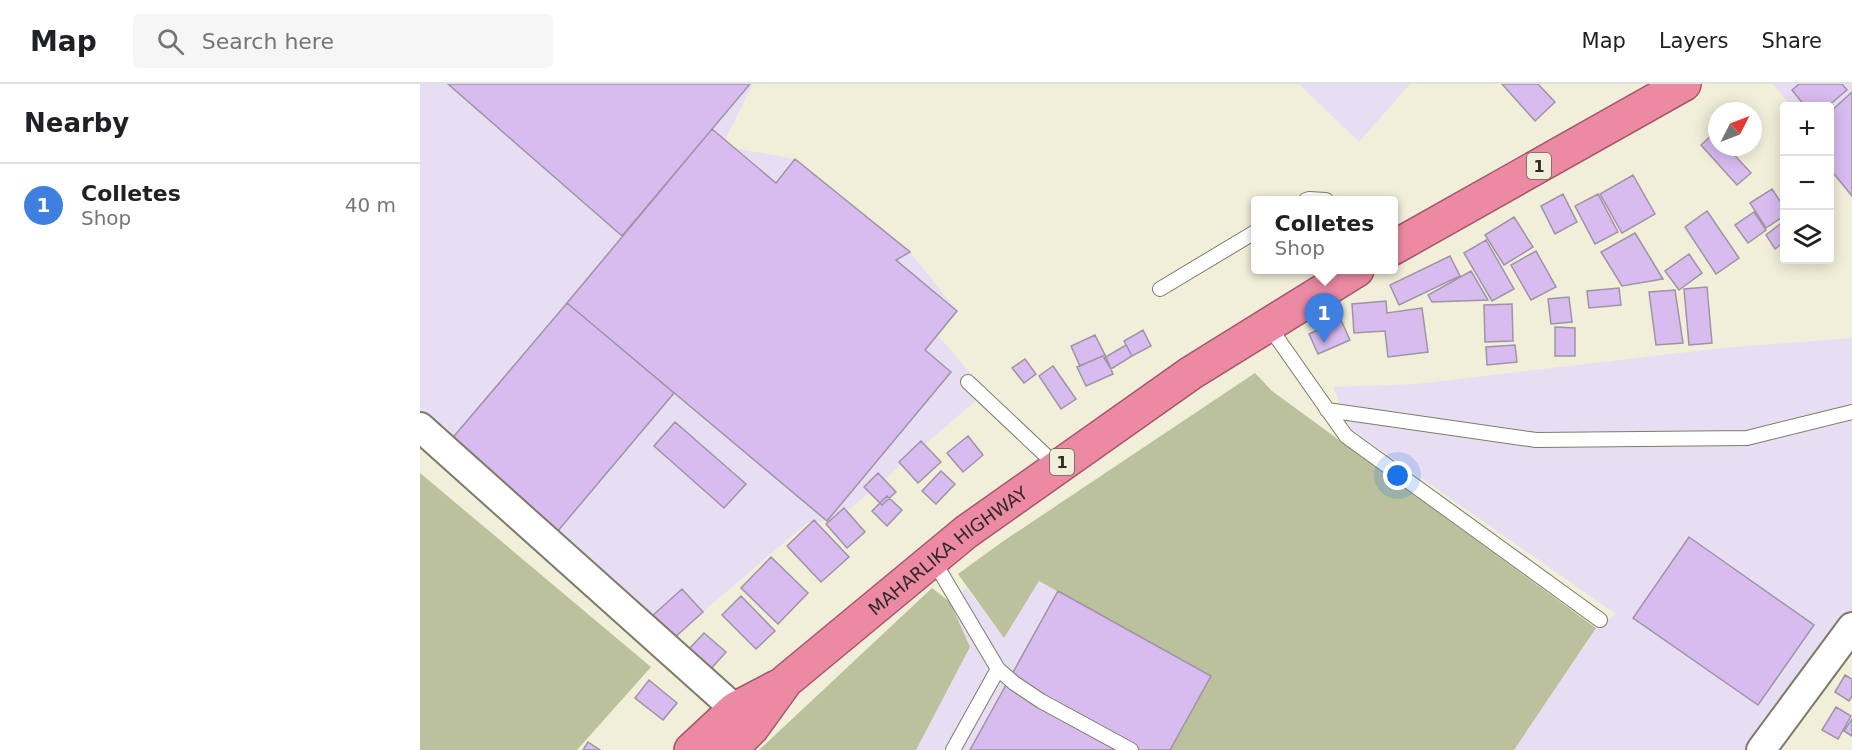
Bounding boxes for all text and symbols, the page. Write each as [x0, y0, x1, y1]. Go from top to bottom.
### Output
search box [133, 14, 553, 68]
text: Map [30, 25, 97, 58]
icon: search [154, 25, 187, 58]
text: Search here [202, 29, 334, 54]
text: Map [1582, 29, 1626, 53]
text: Layers [1659, 29, 1728, 53]
text: Share [1761, 29, 1822, 53]
north arrow [1708, 102, 1762, 156]
map controls [1780, 102, 1834, 264]
button: + [1780, 102, 1834, 156]
text: Nearby [24, 108, 129, 138]
road number: 1 [1527, 153, 1551, 179]
button: − [1780, 156, 1834, 210]
text: Colletes [81, 181, 181, 206]
text: 1 [37, 193, 50, 217]
text: 40 m [345, 193, 396, 217]
popup [1251, 196, 1398, 274]
text: Shop [81, 206, 131, 230]
button: layers [1780, 210, 1834, 264]
text: Colletes [1275, 211, 1374, 236]
text: Shop [1275, 236, 1325, 260]
pin: 1 [1304, 294, 1344, 343]
road number: 1 [1050, 449, 1074, 475]
your location [1383, 461, 1412, 490]
street label: MAHARLIKA HIGHWAY [864, 481, 1032, 619]

